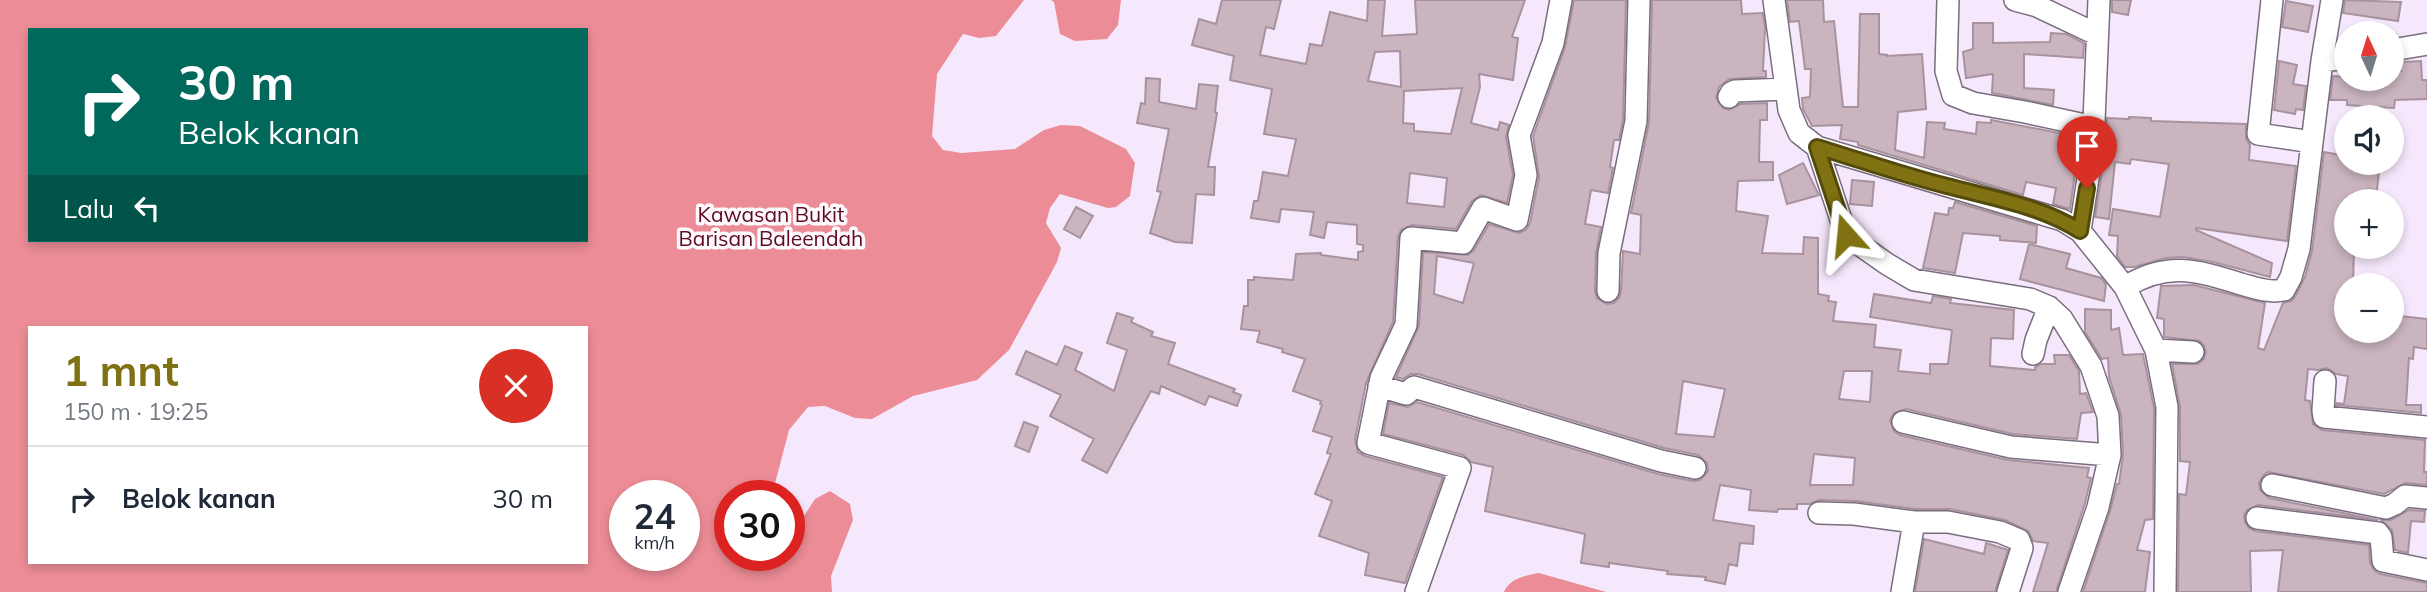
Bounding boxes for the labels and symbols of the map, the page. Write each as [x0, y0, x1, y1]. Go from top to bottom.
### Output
north arrow [2334, 21, 2404, 91]
pin [2057, 116, 2117, 188]
position arrow [1809, 198, 1883, 272]
park label: Kawasan Bukit Barisan Baleendah [679, 201, 863, 251]
speed limit sign: 30 [714, 480, 805, 571]

